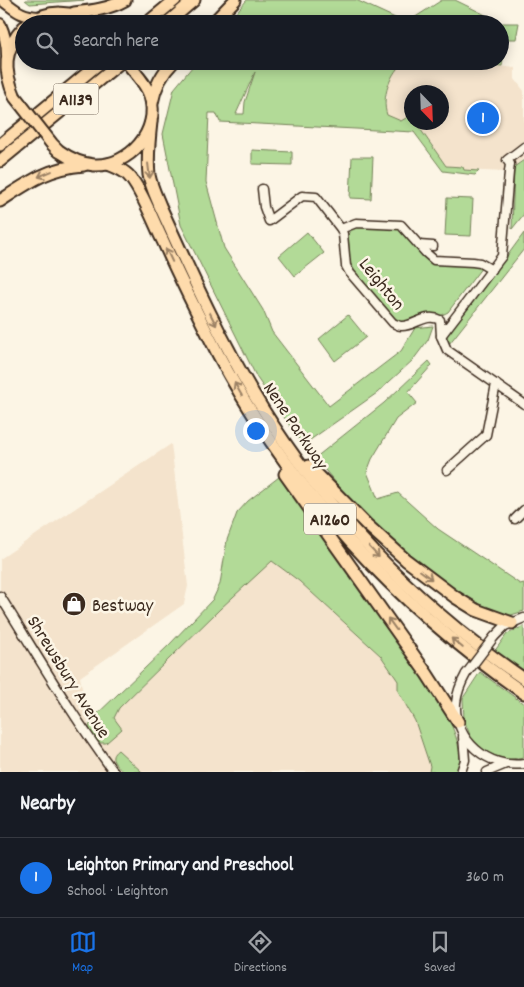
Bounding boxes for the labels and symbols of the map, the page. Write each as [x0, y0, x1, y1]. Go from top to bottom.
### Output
road number: A1139 [54, 84, 98, 115]
north arrow [404, 85, 449, 130]
pin: 1 [467, 99, 499, 137]
one-way arrow [144, 162, 154, 178]
one-way arrow [38, 170, 53, 179]
one-way arrow [164, 248, 173, 263]
street label: Leighton [351, 253, 410, 317]
one-way arrow [209, 312, 219, 327]
street label: Nene Parkway [255, 378, 334, 476]
one-way arrow [232, 382, 242, 396]
your location [243, 418, 269, 444]
road number: A1260 [304, 504, 356, 534]
one-way arrow [368, 545, 380, 558]
one-way arrow [419, 570, 433, 580]
shop icon: Bestway [61, 591, 87, 617]
place label: Bestway [92, 594, 154, 621]
street label: Shrewsbury Avenue [18, 611, 116, 744]
one-way arrow [387, 617, 397, 631]
one-way arrow [450, 637, 463, 649]

